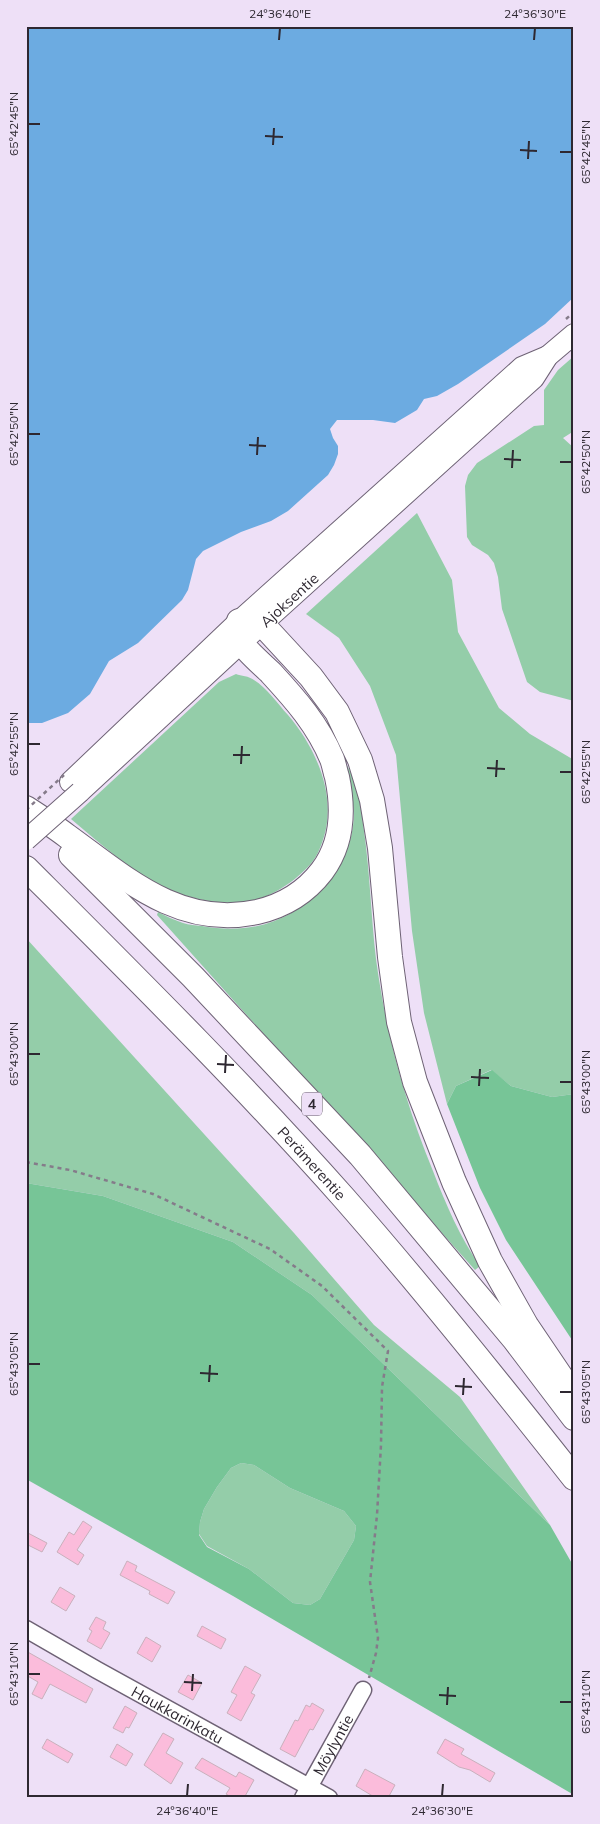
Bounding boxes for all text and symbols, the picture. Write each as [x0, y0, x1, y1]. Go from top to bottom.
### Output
text: 24°36'40"E [249, 6, 311, 21]
text: 24°36'30"E [504, 6, 566, 21]
text: 65°42'45"N [6, 92, 21, 156]
text: 65°42'45"N [578, 120, 593, 184]
text: 65°42'50"N [6, 402, 21, 466]
text: 65°42'50"N [578, 430, 593, 494]
street label: Ajoksentie [256, 568, 322, 631]
text: 65°42'55"N [6, 712, 21, 776]
text: 65°42'55"N [578, 740, 593, 804]
text: 65°43'00"N [6, 1022, 21, 1086]
text: 65°43'00"N [578, 1050, 593, 1114]
road number: 4 [302, 1092, 322, 1116]
street label: Perämerentie [274, 1122, 350, 1204]
text: 65°43'05"N [6, 1332, 21, 1396]
text: 65°43'05"N [578, 1360, 593, 1424]
text: 65°43'10"N [6, 1642, 21, 1706]
text: 65°43'10"N [578, 1670, 593, 1734]
street label: Haukkarinkatu [128, 1681, 227, 1747]
street label: Möylyntie [308, 1711, 357, 1778]
text: 24°36'40"E [156, 1803, 218, 1818]
text: 24°36'30"E [411, 1803, 473, 1818]

